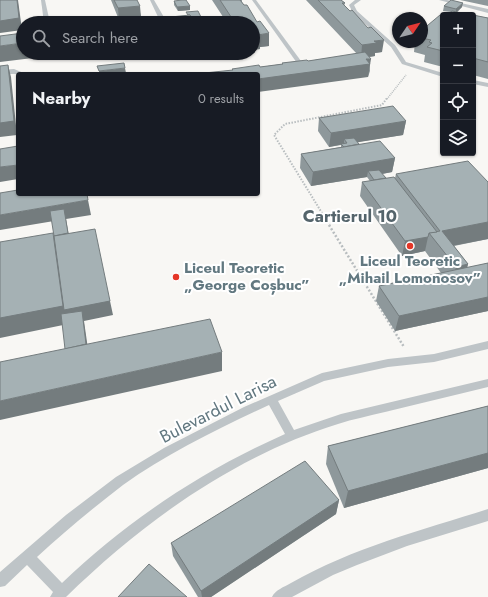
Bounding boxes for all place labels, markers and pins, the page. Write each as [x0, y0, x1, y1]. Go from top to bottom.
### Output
marker: Liceul Teoretic „Mihail Lomonosov” [405, 241, 415, 251]
place label: Liceul Teoretic „Mihail Lomonosov” [339, 250, 481, 289]
place label: Liceul Teoretic „George Coșbuc” [184, 257, 310, 296]
marker: Liceul Teoretic „George Coșbuc” [171, 272, 181, 282]

